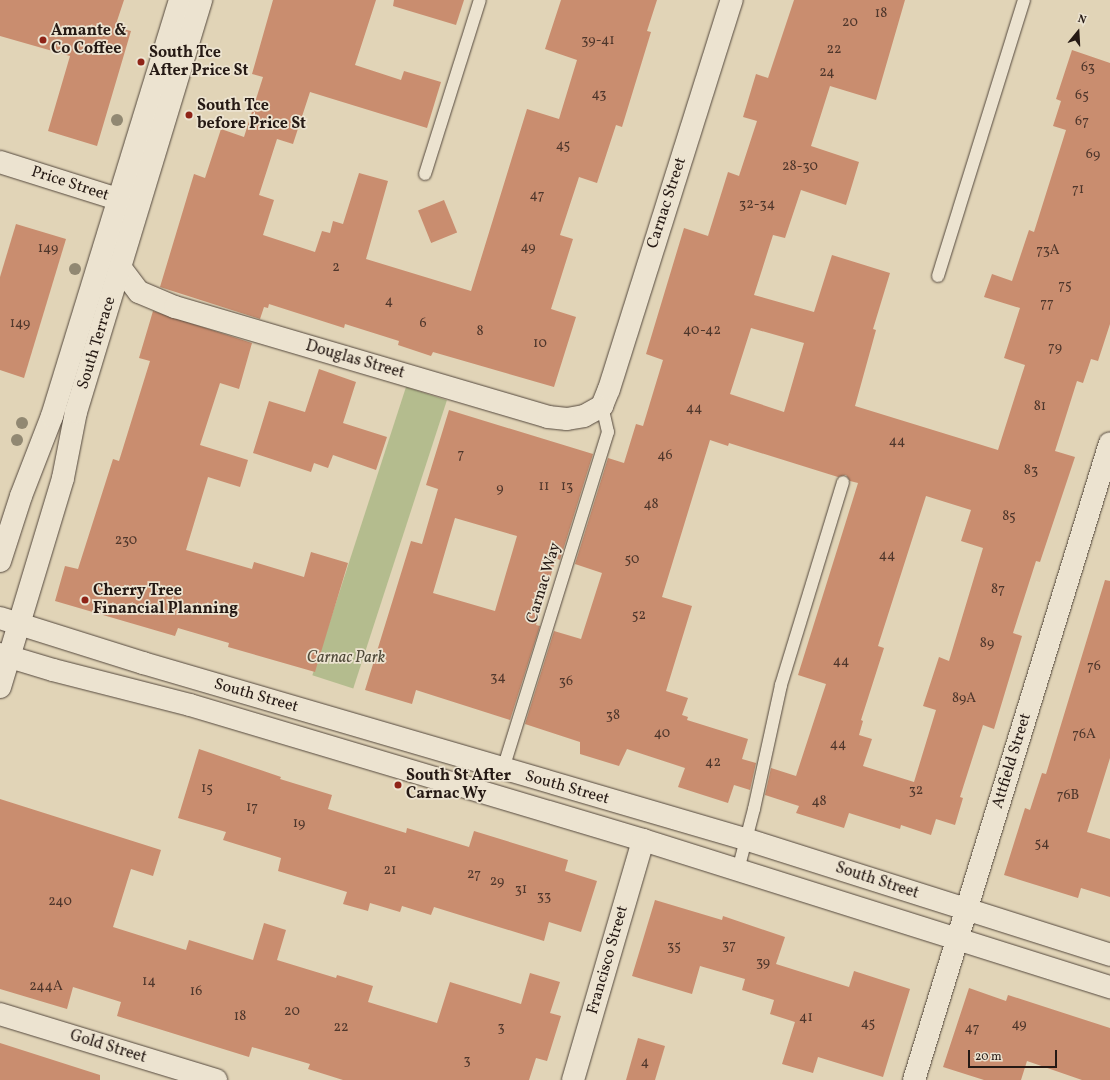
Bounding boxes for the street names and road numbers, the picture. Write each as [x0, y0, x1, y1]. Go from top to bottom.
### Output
street label: Carnac Street [643, 155, 691, 251]
street label: Price Street [29, 162, 111, 206]
street label: South Terrace [74, 294, 120, 392]
street label: Douglas Street [303, 337, 407, 383]
street label: Carnac Way [523, 540, 565, 626]
street label: South Street [212, 675, 300, 717]
street label: Attfield Street [988, 711, 1036, 811]
street label: South Street [523, 767, 611, 809]
street label: South Street [833, 858, 921, 904]
street label: Francisco Street [583, 903, 633, 1017]
street label: Gold Street [67, 1026, 149, 1068]

